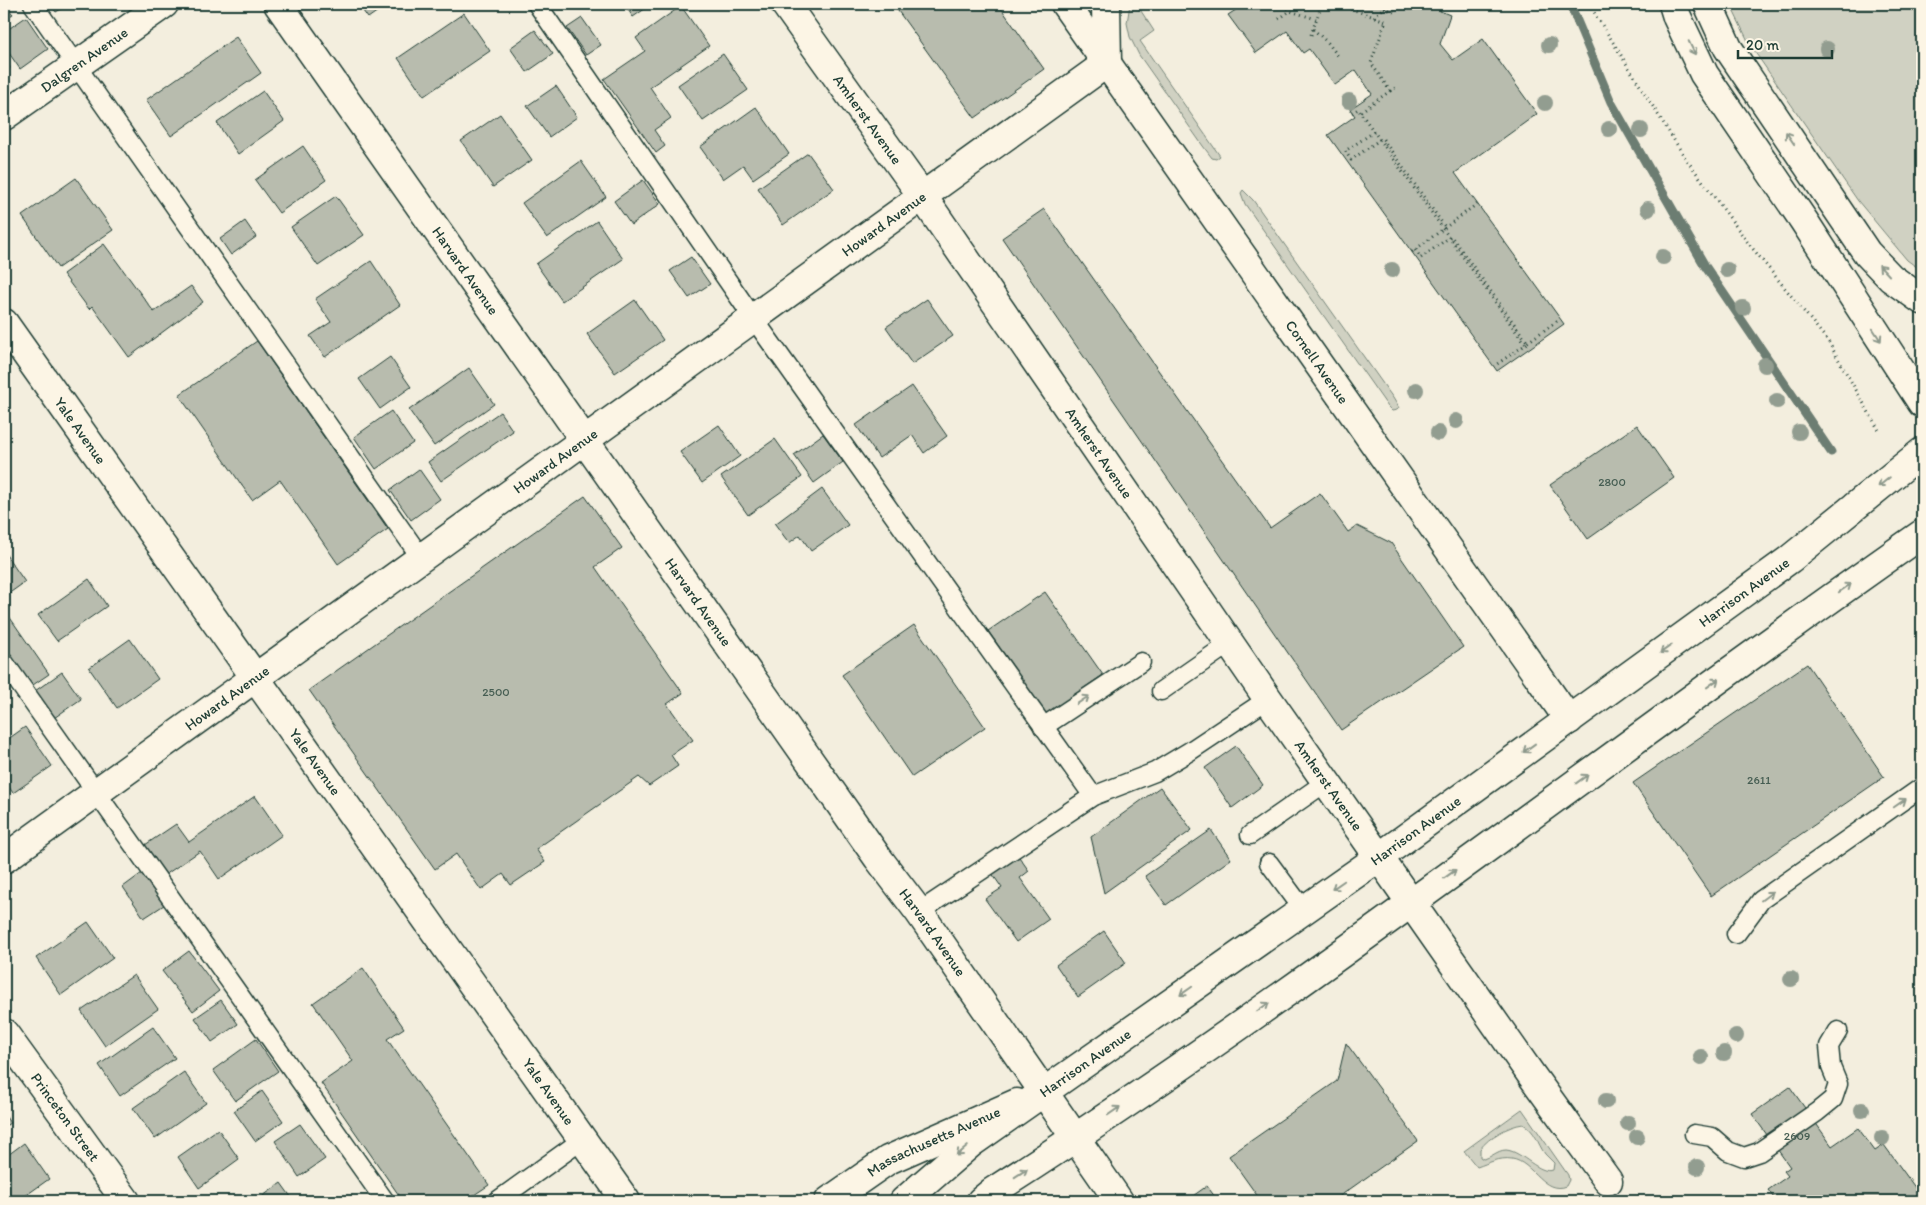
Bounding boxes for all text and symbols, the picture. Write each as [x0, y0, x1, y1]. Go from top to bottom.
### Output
street label: Dalgren Avenue [37, 23, 131, 97]
scale bar [1738, 28, 1832, 60]
text: 20 m [1746, 36, 1780, 54]
one-way arrow [1687, 41, 1697, 56]
street label: Amherst Avenue [829, 71, 906, 168]
one-way arrow [1784, 132, 1794, 146]
street label: Howard Avenue [838, 188, 930, 261]
street label: Harvard Avenue [428, 223, 503, 318]
one-way arrow [1878, 264, 1890, 277]
street label: Cornell Avenue [1282, 317, 1353, 407]
one-way arrow [1873, 328, 1883, 342]
street label: Yale Avenue [50, 394, 110, 468]
street label: Amherst Avenue [1061, 404, 1137, 502]
street label: Howard Avenue [510, 425, 601, 498]
house number: 2800 [1598, 475, 1626, 489]
one-way arrow [1878, 477, 1891, 488]
street label: Harrison Avenue [1695, 553, 1793, 631]
street label: Harvard Avenue [661, 554, 735, 650]
one-way arrow [1838, 583, 1852, 593]
one-way arrow [1659, 644, 1673, 654]
street label: Howard Avenue [181, 662, 273, 735]
one-way arrow [1706, 678, 1720, 688]
house number: 2500 [482, 685, 510, 699]
one-way arrow [1076, 695, 1090, 705]
street label: Yale Avenue [285, 725, 345, 799]
street label: Amherst Avenue [1291, 737, 1367, 834]
one-way arrow [1523, 743, 1536, 754]
house number: 2611 [1747, 773, 1771, 787]
one-way arrow [1575, 774, 1589, 784]
street label: Harrison Avenue [1367, 792, 1464, 870]
one-way arrow [1893, 798, 1907, 808]
one-way arrow [1443, 869, 1456, 880]
one-way arrow [1331, 880, 1345, 890]
street label: Harvard Avenue [895, 885, 970, 980]
one-way arrow [1760, 891, 1773, 902]
one-way arrow [1180, 986, 1194, 996]
one-way arrow [1256, 1002, 1270, 1012]
street label: Harrison Avenue [1036, 1025, 1134, 1101]
street label: Yale Avenue [519, 1055, 578, 1129]
street label: Princeton Street [27, 1069, 104, 1165]
street label: Massachusetts Avenue [863, 1102, 1003, 1181]
one-way arrow [1107, 1106, 1121, 1116]
house number: 2609 [1784, 1129, 1810, 1143]
one-way arrow [956, 1145, 969, 1156]
one-way arrow [1013, 1168, 1027, 1178]

